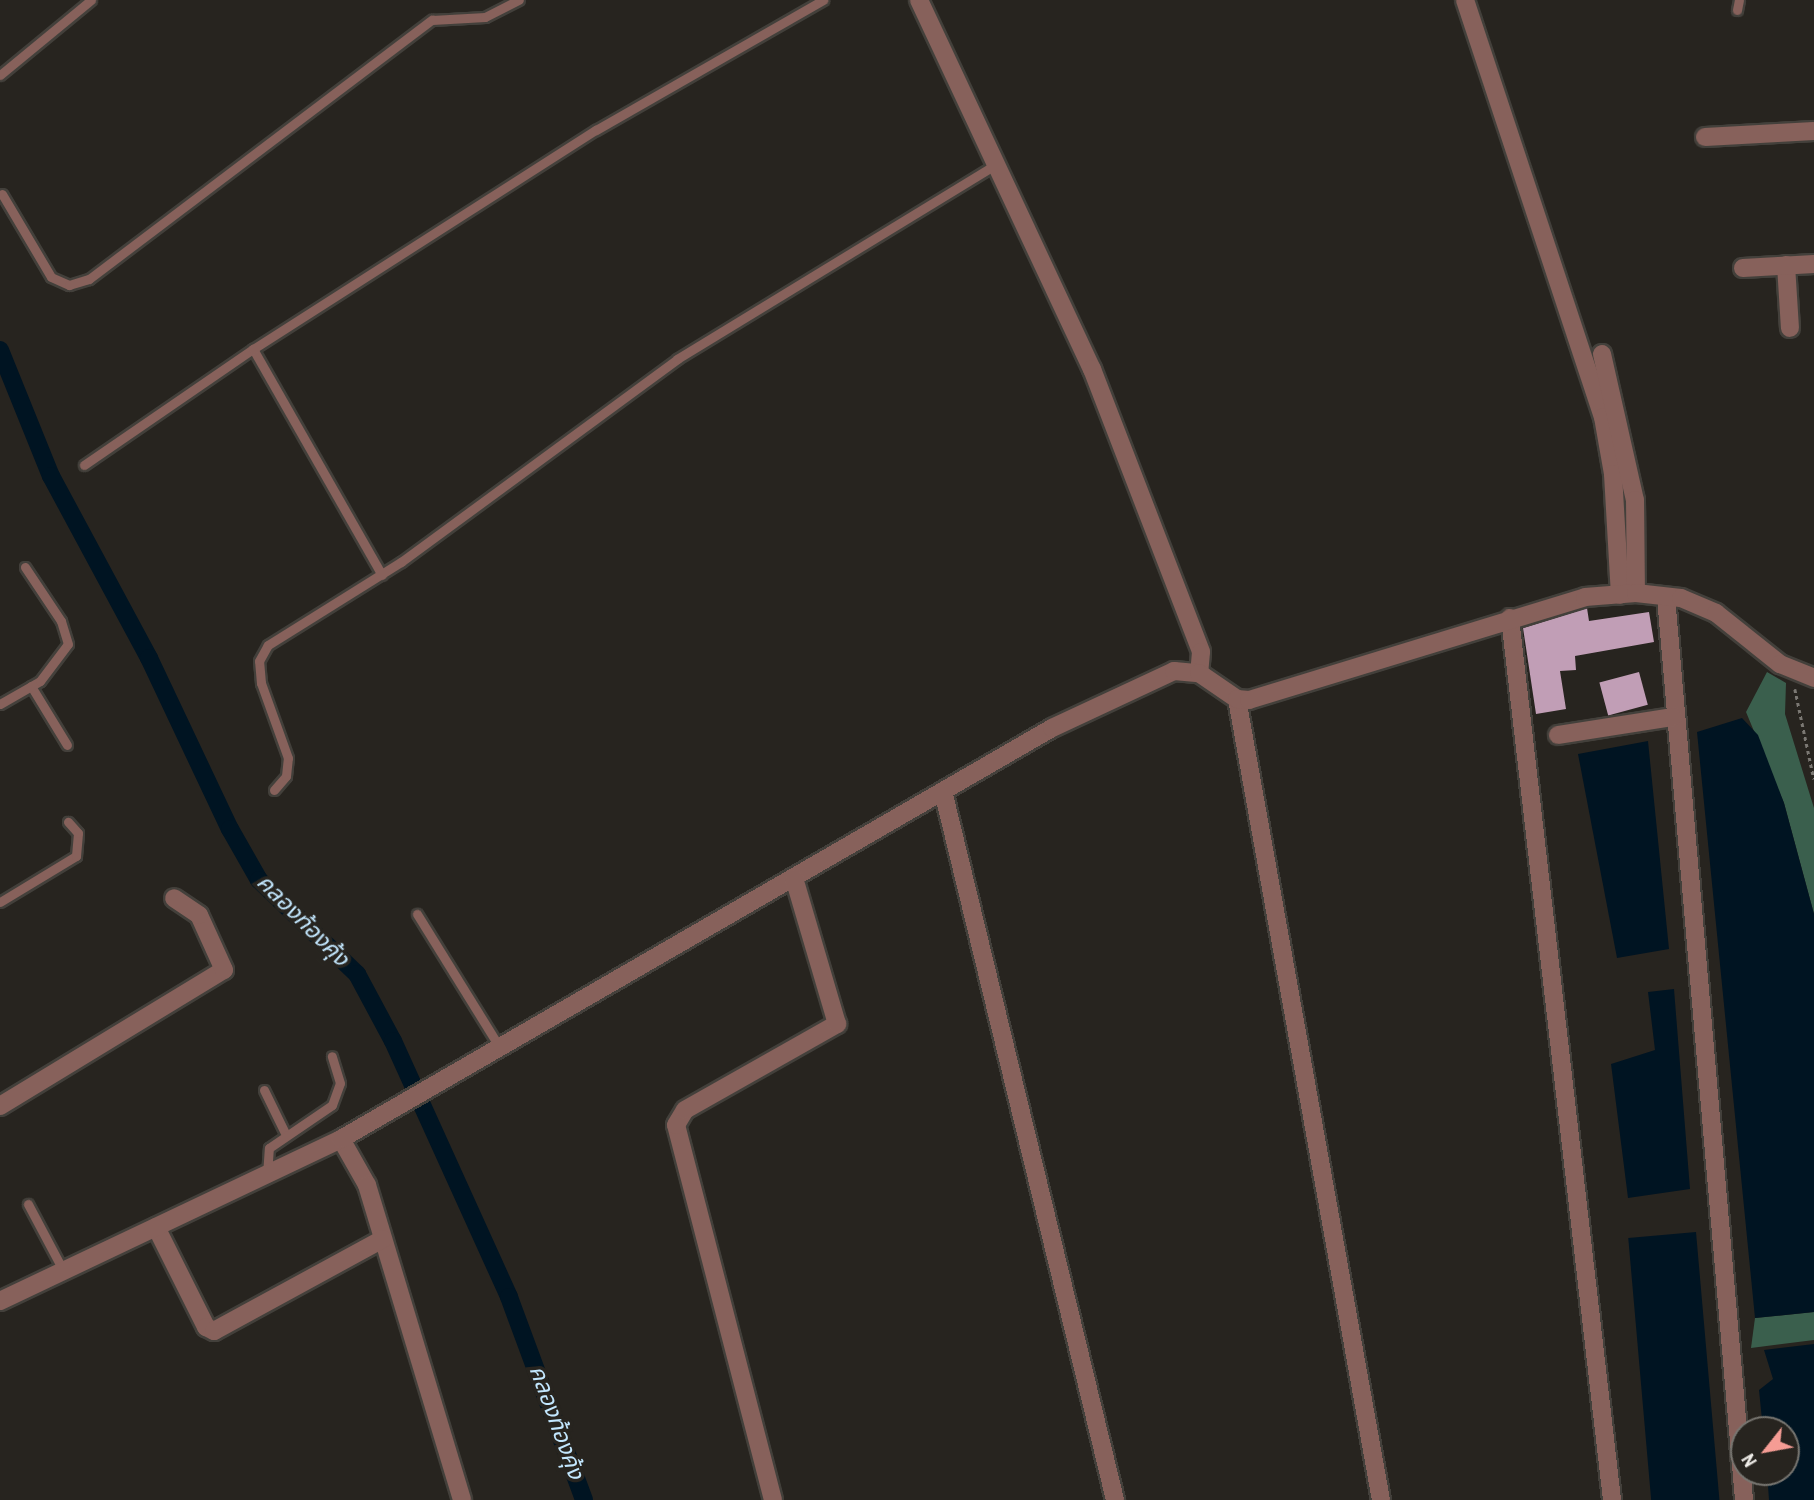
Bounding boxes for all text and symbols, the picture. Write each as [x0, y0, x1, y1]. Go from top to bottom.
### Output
water label: คลองท้องคุ้ง [251, 868, 355, 972]
water label: คลองท้องคุ้ง [524, 1361, 590, 1483]
north arrow [1730, 1416, 1800, 1486]
text: N [1735, 1449, 1763, 1472]

